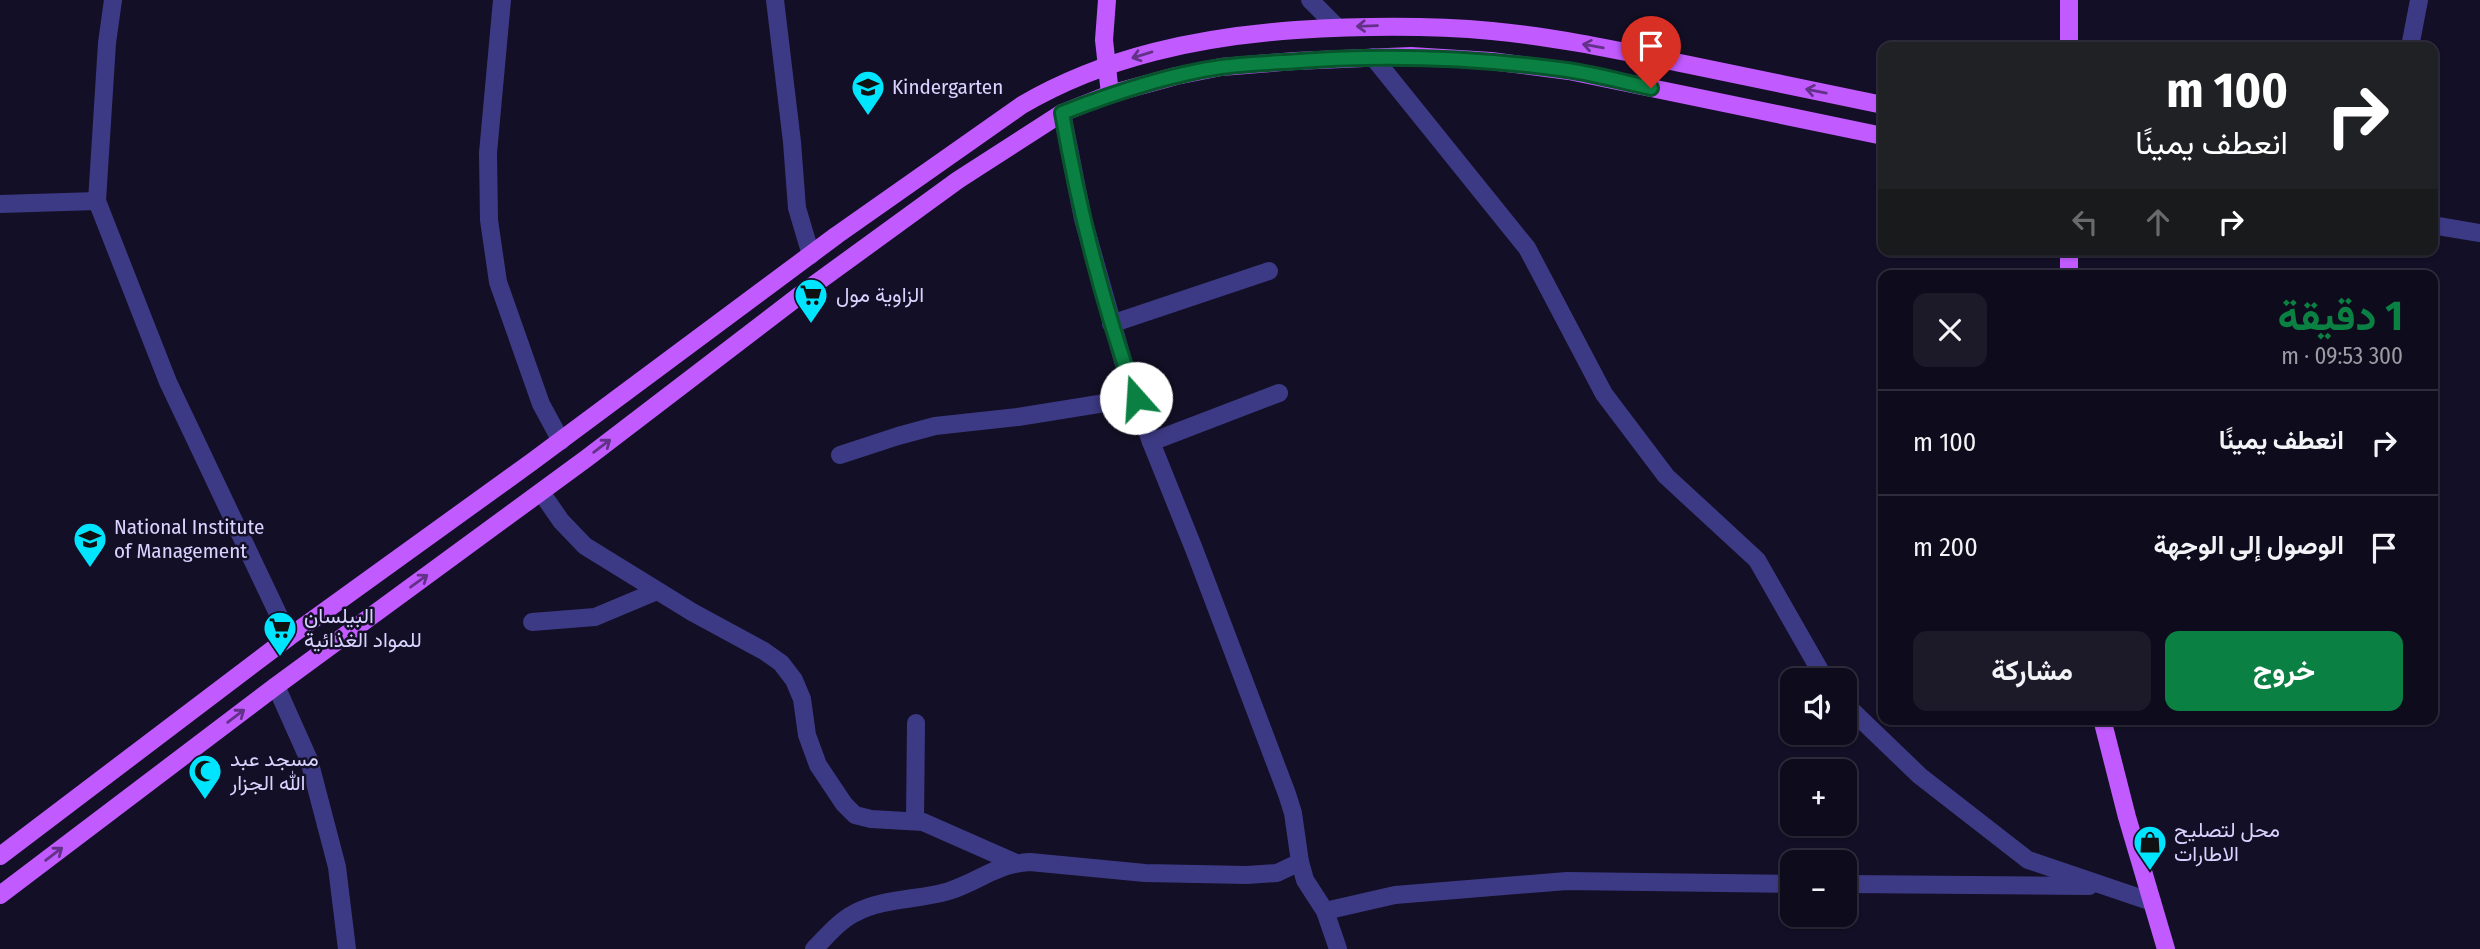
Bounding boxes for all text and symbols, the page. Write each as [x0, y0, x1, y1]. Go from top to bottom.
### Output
pin [1621, 16, 1681, 88]
one-way arrow [1356, 19, 1379, 32]
icon: arrive [1632, 27, 1670, 65]
one-way arrow [1582, 38, 1605, 52]
one-way arrow [1131, 49, 1153, 62]
text: 100 m [2166, 61, 2288, 120]
school or university icon: Kindergarten [849, 68, 887, 117]
icon: right [2312, 70, 2403, 161]
place label: Kindergarten [892, 74, 1003, 100]
one-way arrow [1805, 84, 1828, 98]
text: انعطف يمينًا [2135, 124, 2288, 162]
icon: left [2066, 203, 2104, 241]
icon: ahead [2139, 203, 2177, 241]
icon: right [2212, 203, 2250, 241]
supermarket icon: الزاوية مول [792, 276, 830, 325]
place label: الزاوية مول [836, 282, 924, 308]
text: 1 دقيقة [2277, 291, 2403, 341]
button: close [1913, 293, 1987, 367]
text: 300 m · 09:53 [2281, 342, 2403, 370]
position arrow [1099, 361, 1173, 435]
icon: right [2365, 424, 2403, 462]
text: انعطف يمينًا [2219, 425, 2344, 456]
text: 100 m [1913, 427, 1976, 458]
one-way arrow [592, 439, 611, 454]
place label: National Institute of Management [114, 514, 264, 564]
school or university icon: National Institute of Management [71, 520, 109, 569]
icon: arrive [2365, 529, 2403, 567]
text: الوصول إلى الوجهة [2153, 530, 2344, 561]
text: 200 m [1913, 532, 1978, 563]
one-way arrow [409, 574, 428, 588]
place label: البيلسان للمواد الغذائية [304, 603, 422, 653]
supermarket icon: البيلسان للمواد الغذائية [261, 609, 299, 658]
button: مشاركة [1913, 631, 2151, 711]
button: خروج [2165, 631, 2403, 711]
map controls [1780, 668, 1857, 927]
button: sound [1780, 668, 1857, 745]
one-way arrow [226, 709, 245, 724]
place label: مسجد عبد الله الجزار [229, 746, 319, 796]
mosque icon: مسجد عبد الله الجزار [186, 752, 224, 801]
button: + [1780, 759, 1857, 836]
place label: محل لتصليح الاطارات [2174, 817, 2280, 867]
shop icon: محل لتصليح الاطارات [2131, 823, 2169, 872]
one-way arrow [45, 846, 63, 861]
button: − [1780, 850, 1857, 927]

